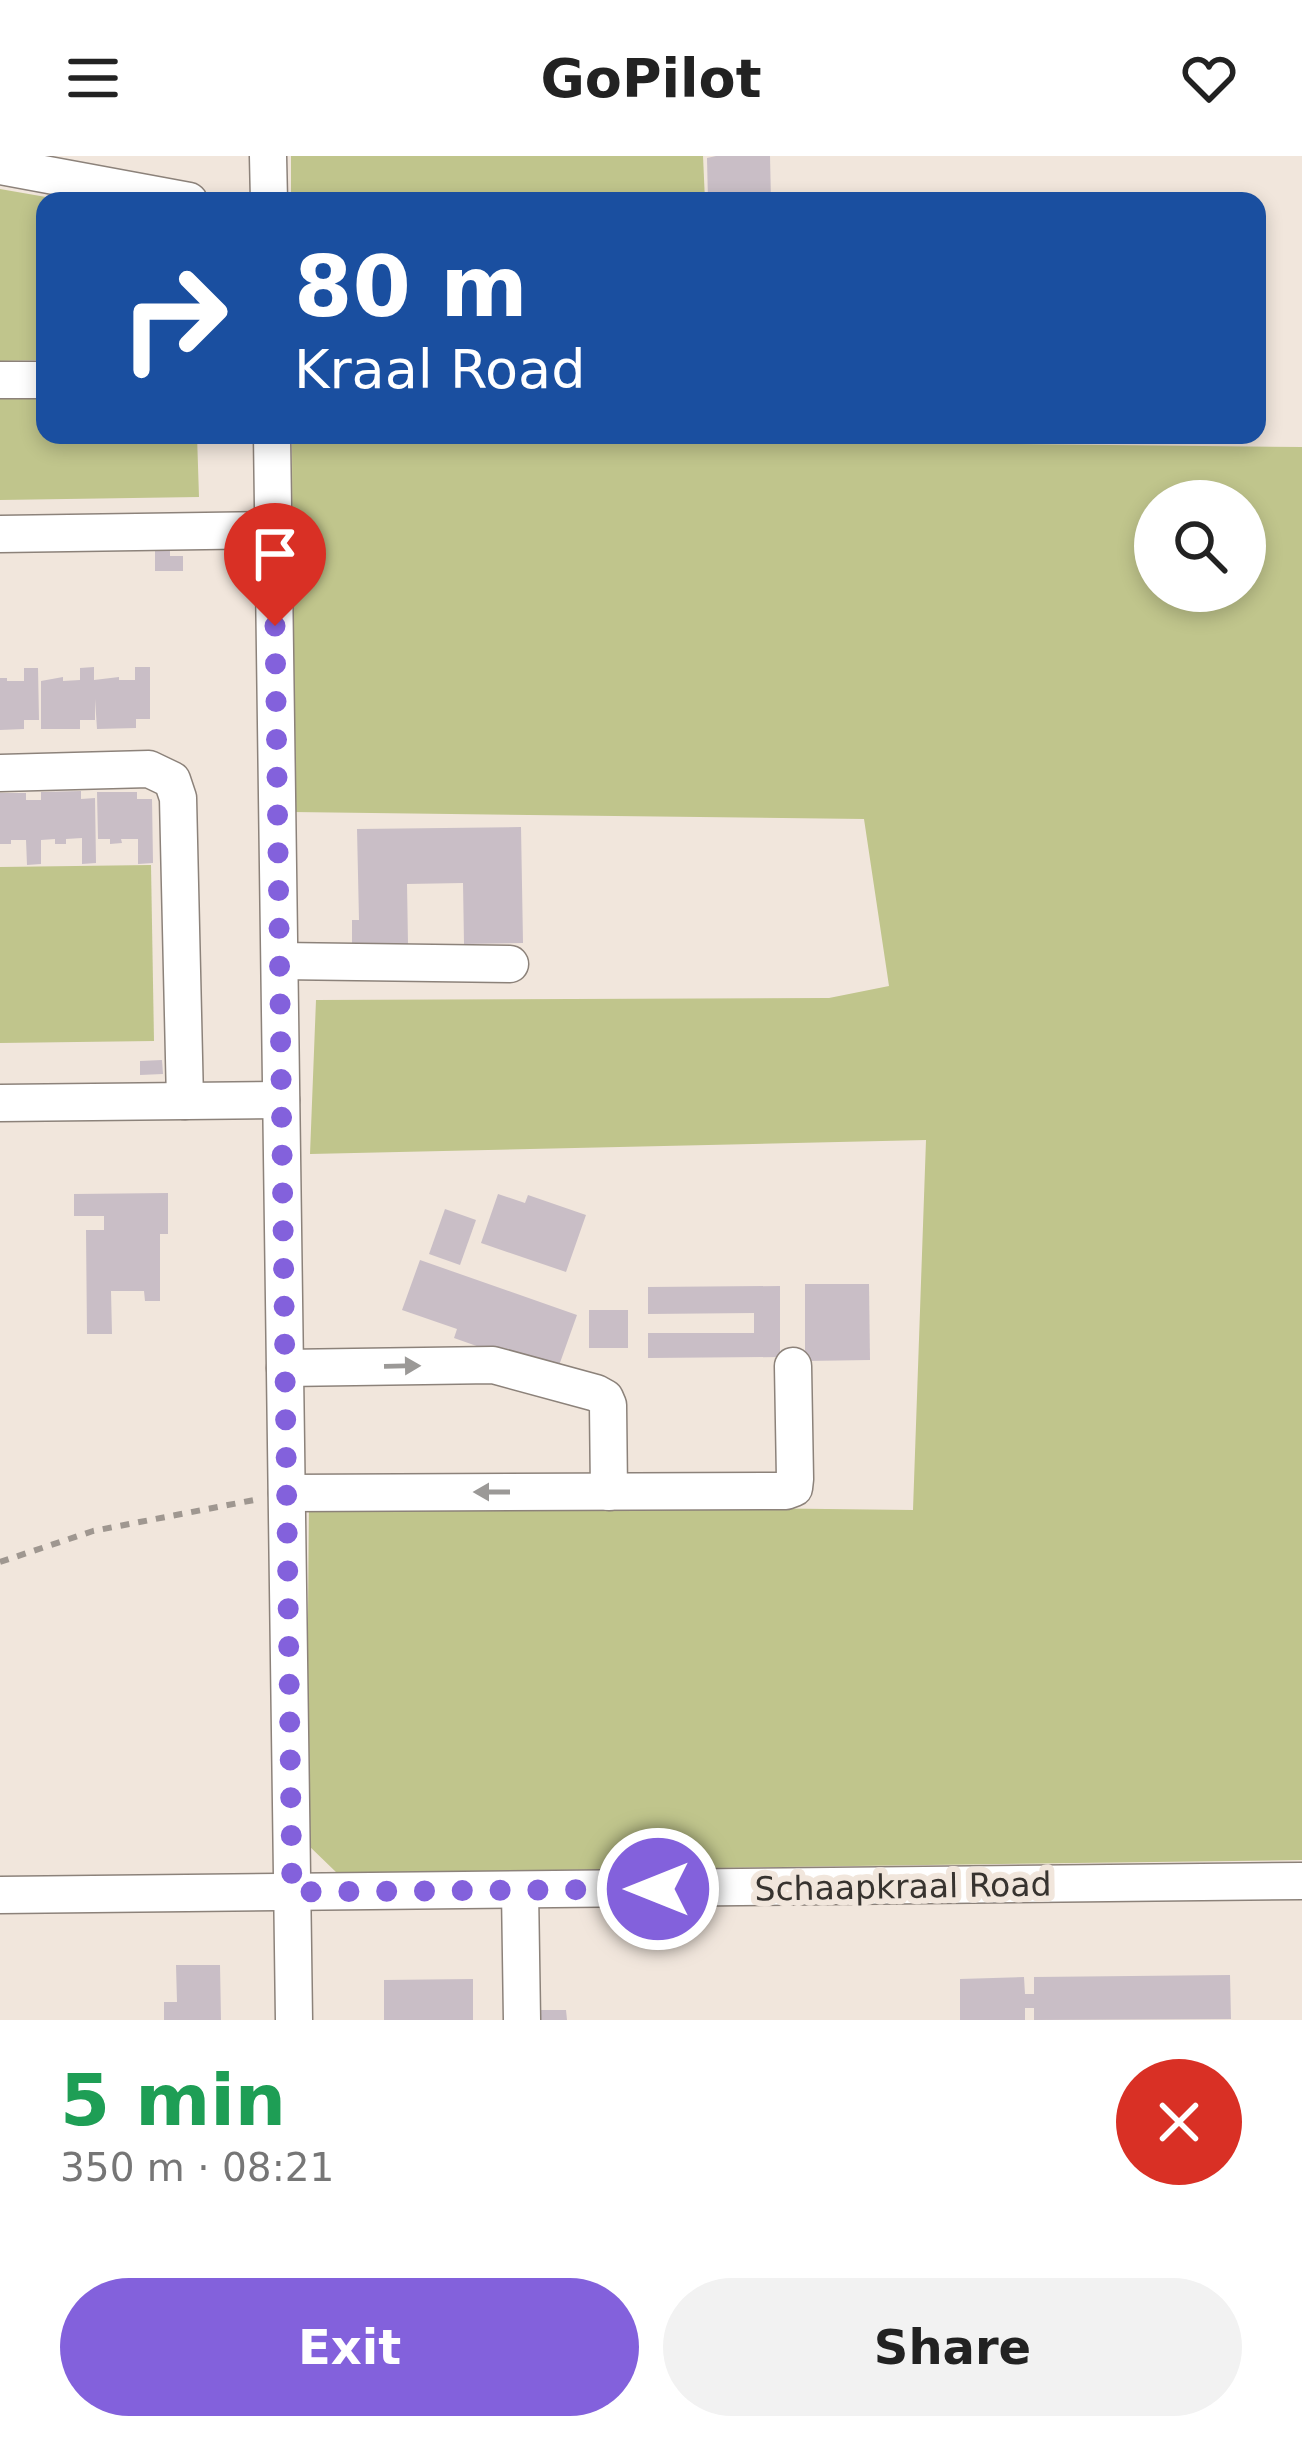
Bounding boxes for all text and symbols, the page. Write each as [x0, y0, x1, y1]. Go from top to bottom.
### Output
icon: menu [60, 45, 126, 111]
icon: heart [1176, 45, 1242, 111]
text: GoPilot [541, 47, 761, 110]
text: 80 m [294, 238, 528, 336]
icon: right [96, 240, 252, 396]
text: Kraal Road [294, 338, 585, 401]
map controls [1134, 480, 1266, 612]
button: search [1134, 480, 1266, 612]
pin [224, 503, 326, 626]
icon: arrive [242, 521, 308, 587]
one-way arrow [384, 1356, 422, 1375]
one-way arrow [472, 1483, 510, 1502]
position arrow [595, 1826, 721, 1952]
street label: Schaapkraal Road [754, 1864, 1052, 1909]
text: 5 min [60, 2058, 286, 2142]
button: close [1116, 2059, 1242, 2185]
text: 350 m · 08:21 [60, 2145, 334, 2190]
button: Exit [60, 2278, 639, 2416]
button: Share [663, 2278, 1242, 2416]

